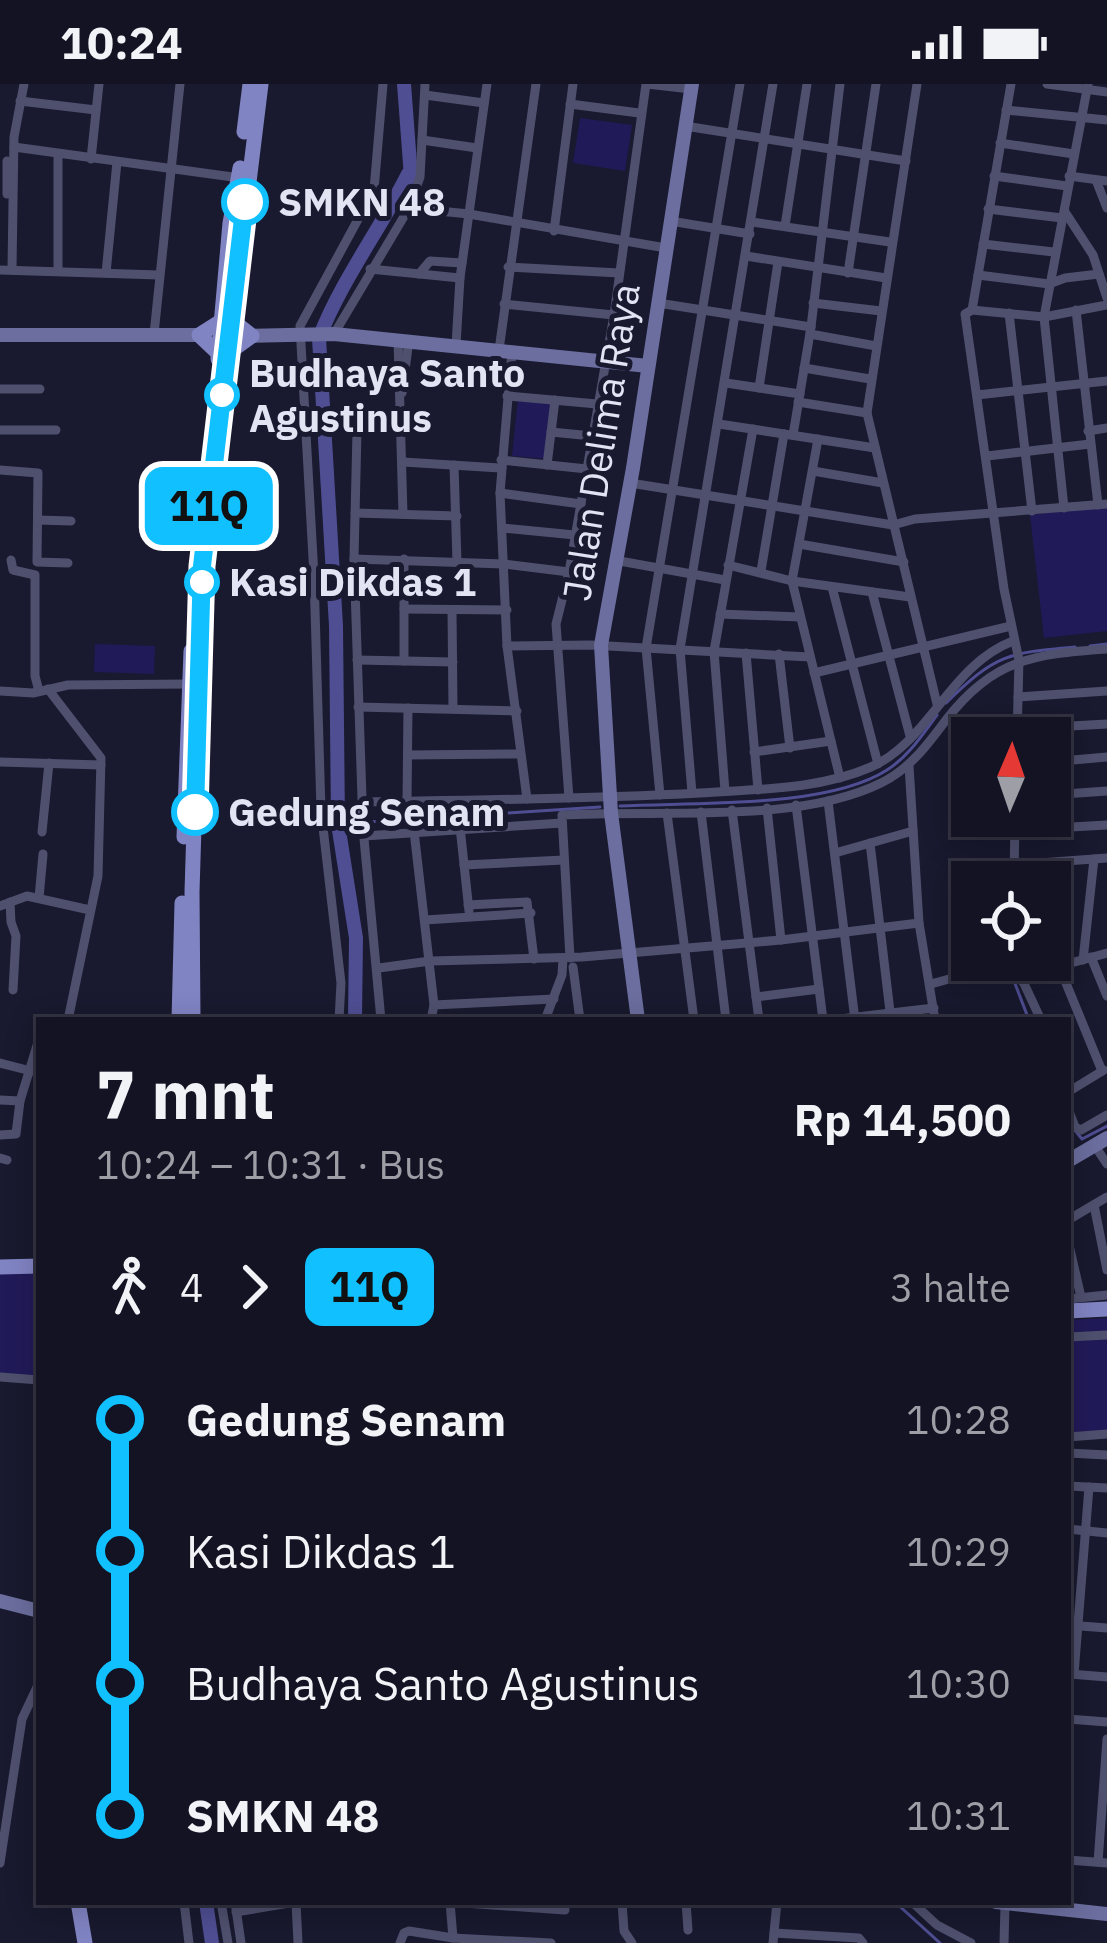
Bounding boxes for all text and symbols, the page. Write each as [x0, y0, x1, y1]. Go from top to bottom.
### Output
text: 10:24 [60, 13, 183, 71]
place label: SMKN 48 [278, 176, 446, 227]
marker: SMKN 48 [223, 180, 267, 224]
street label: Jalan Delima Raya [550, 280, 651, 604]
place label: Budhaya Santo Agustinus [249, 347, 525, 443]
marker: Budhaya Santo Agustinus [206, 379, 238, 411]
line badge: 11Q [140, 467, 278, 545]
text: 11Q [169, 478, 249, 533]
place label: Kasi Dikdas 1 [229, 556, 476, 607]
marker: Kasi Dikdas 1 [186, 566, 218, 598]
north arrow [951, 717, 1071, 837]
map controls [951, 717, 1071, 981]
place label: Gedung Senam [228, 786, 505, 837]
marker: Gedung Senam [173, 790, 217, 834]
button: locate [951, 861, 1071, 981]
text: 7 mnt [96, 1051, 275, 1137]
text: Rp 14,500 [794, 1090, 1011, 1148]
text: 10:24 – 10:31 · Bus [96, 1139, 445, 1190]
icon: walk [96, 1254, 162, 1320]
icon: forward [221, 1254, 287, 1320]
text: 11Q [329, 1259, 410, 1314]
text: 4 [180, 1262, 203, 1313]
text: 3 halte [890, 1262, 1011, 1313]
text: Gedung Senam [186, 1390, 506, 1448]
text: 10:28 [906, 1394, 1011, 1445]
text: Kasi Dikdas 1 [186, 1522, 456, 1580]
text: 10:29 [906, 1526, 1011, 1577]
text: Budhaya Santo Agustinus [186, 1654, 700, 1712]
text: 10:30 [906, 1658, 1011, 1709]
text: SMKN 48 [186, 1786, 379, 1844]
text: 10:31 [906, 1790, 1011, 1841]

